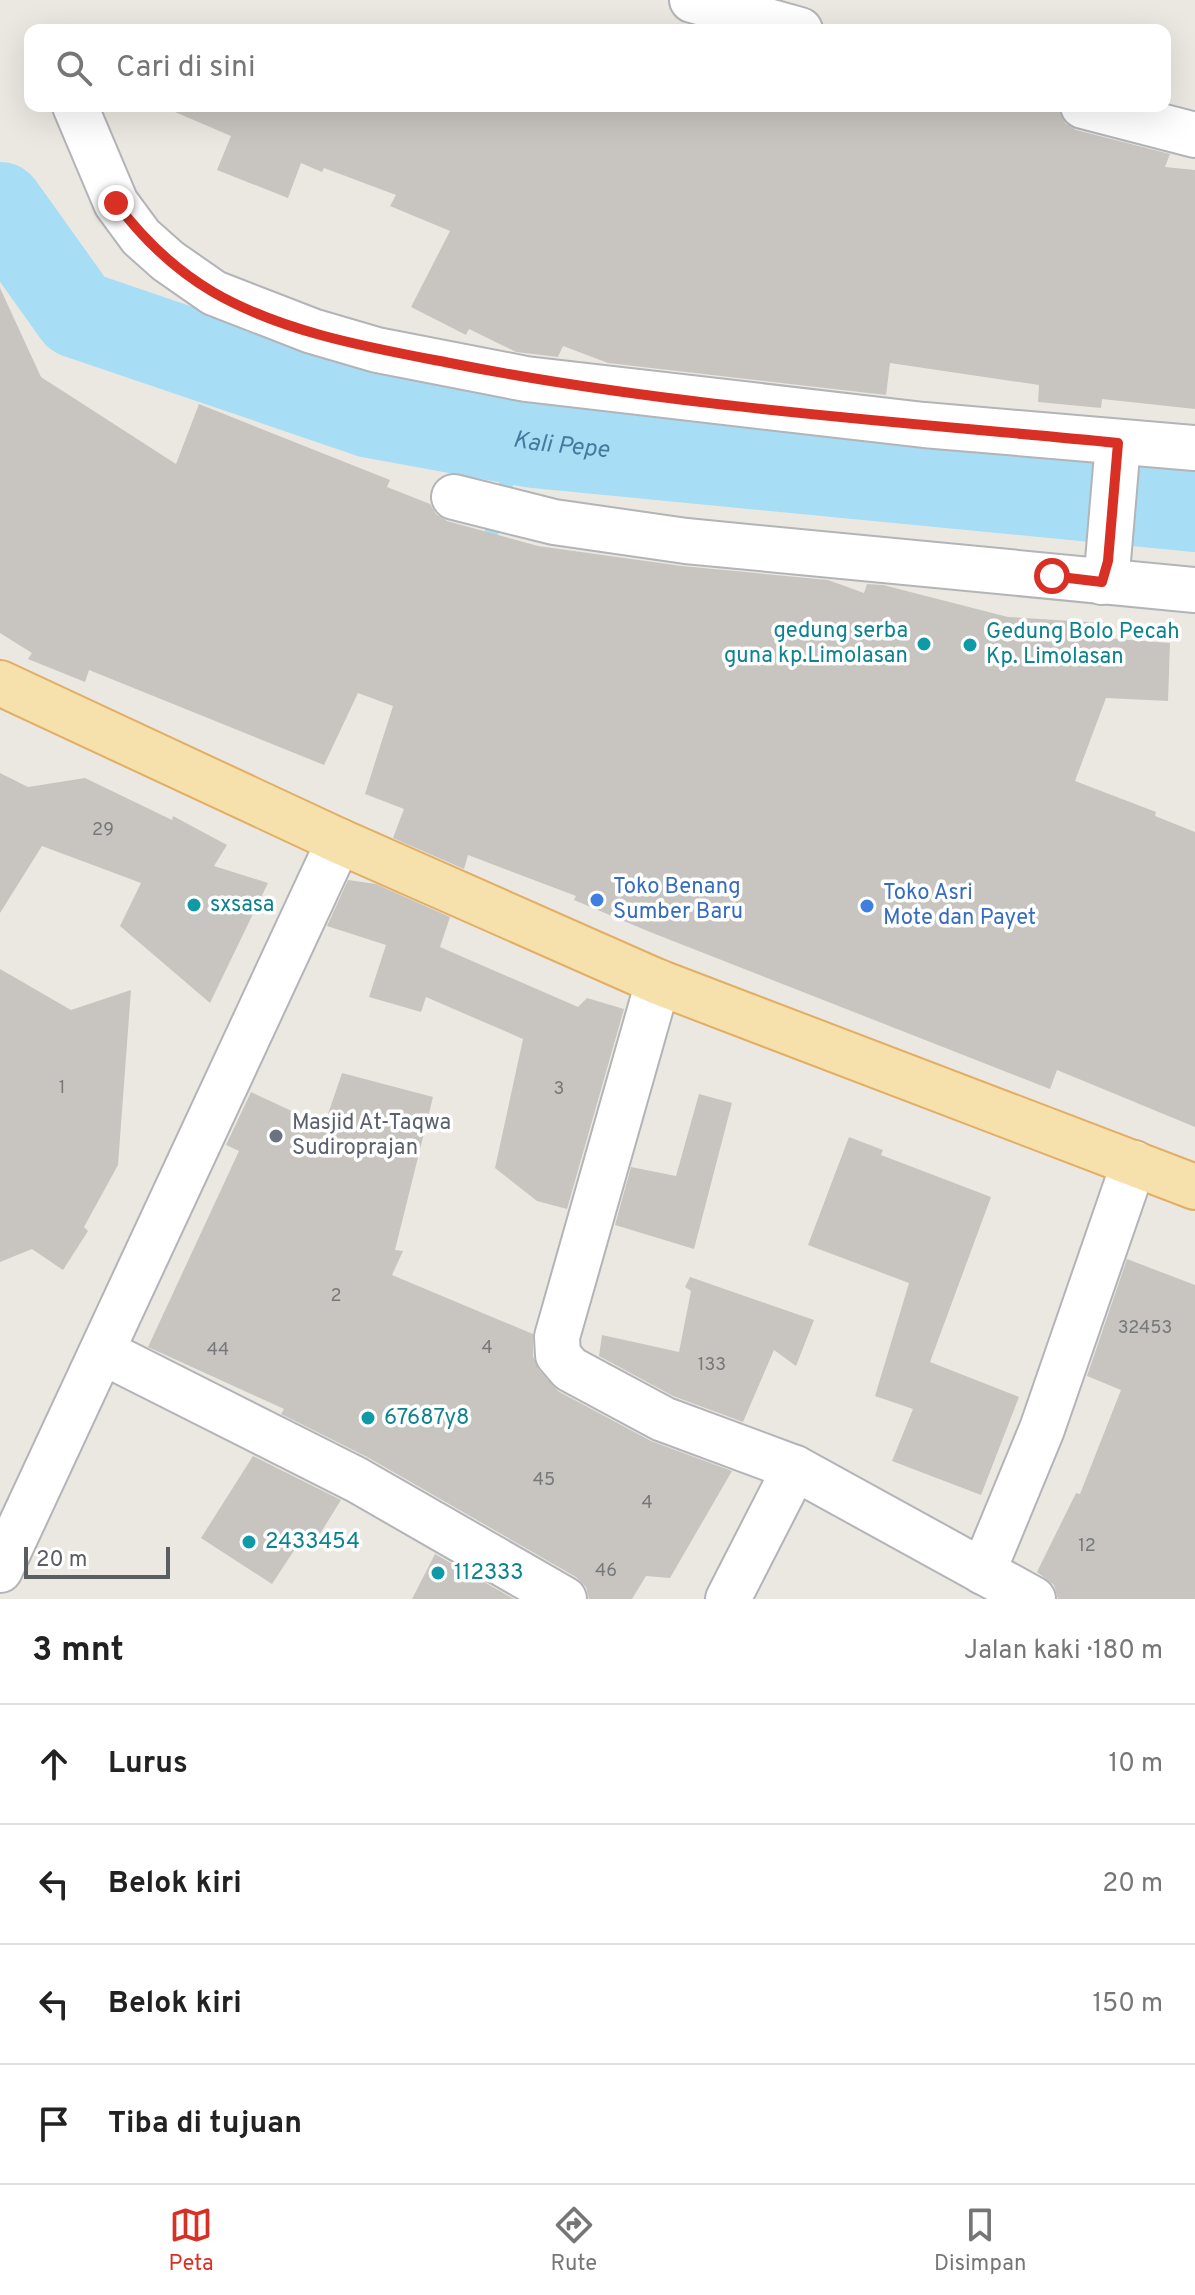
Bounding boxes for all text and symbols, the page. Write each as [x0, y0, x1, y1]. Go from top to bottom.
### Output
search box [24, 24, 1171, 112]
icon: search [52, 46, 96, 90]
text: Cari di sini [116, 50, 256, 87]
route end [98, 185, 134, 221]
water label: Kali Pepe [510, 425, 611, 466]
route start [1034, 558, 1070, 594]
place label: gedung serba guna kp.Limolasan [724, 618, 908, 670]
place label: Gedung Bolo Pecah Kp. Limolasan [986, 619, 1180, 671]
marker: gedung serba guna kp.Limolasan [915, 635, 933, 653]
marker: Gedung Bolo Pecah Kp. Limolasan [961, 636, 979, 654]
house number: 29 [92, 819, 114, 842]
place label: Toko Benang Sumber Baru [613, 874, 743, 926]
place label: Toko Asri Mote dan Payet [883, 880, 1036, 932]
marker: Toko Benang Sumber Baru [588, 891, 606, 909]
place label: sxsasa [210, 892, 274, 919]
marker: sxsasa [185, 896, 203, 914]
marker: Toko Asri Mote dan Payet [858, 897, 876, 915]
house number: 1 [59, 1077, 65, 1100]
house number: 3 [554, 1078, 564, 1101]
place label: Masjid At-Taqwa Sudiroprajan [292, 1110, 451, 1162]
marker: Masjid At-Taqwa Sudiroprajan [267, 1127, 285, 1145]
house number: 2 [330, 1285, 342, 1308]
house number: 32453 [1118, 1317, 1172, 1340]
house number: 4 [481, 1337, 493, 1360]
house number: 44 [207, 1339, 229, 1362]
house number: 133 [698, 1354, 726, 1377]
place label: 67687y8 [384, 1405, 469, 1432]
marker: 67687y8 [359, 1409, 377, 1427]
house number: 45 [533, 1469, 555, 1492]
house number: 4 [641, 1492, 653, 1515]
place label: 2433454 [265, 1529, 360, 1556]
marker: 2433454 [240, 1533, 258, 1551]
house number: 12 [1078, 1535, 1096, 1558]
scale bar [24, 1543, 170, 1579]
text: 20 m [36, 1547, 87, 1574]
place label: 112333 [454, 1560, 524, 1587]
house number: 46 [595, 1560, 617, 1583]
marker: 112333 [429, 1564, 447, 1582]
text: 3 mnt [32, 1630, 124, 1673]
text: Jalan kaki · 180 m [964, 1635, 1163, 1668]
icon: ahead [32, 1742, 76, 1786]
text: Lurus [108, 1746, 188, 1783]
text: 10 m [1108, 1748, 1163, 1781]
icon: left [32, 1862, 76, 1906]
text: Belok kiri [108, 1866, 242, 1903]
text: 20 m [1102, 1868, 1163, 1901]
icon: left [32, 1982, 76, 2026]
text: Belok kiri [108, 1986, 242, 2023]
text: 150 m [1092, 1988, 1163, 2021]
icon: arrive [32, 2102, 76, 2146]
text: Tiba di tujuan [108, 2106, 302, 2143]
tab: Peta [168, 2203, 214, 2278]
tab: Rute [551, 2203, 597, 2278]
tab: Disimpan [934, 2203, 1027, 2278]

